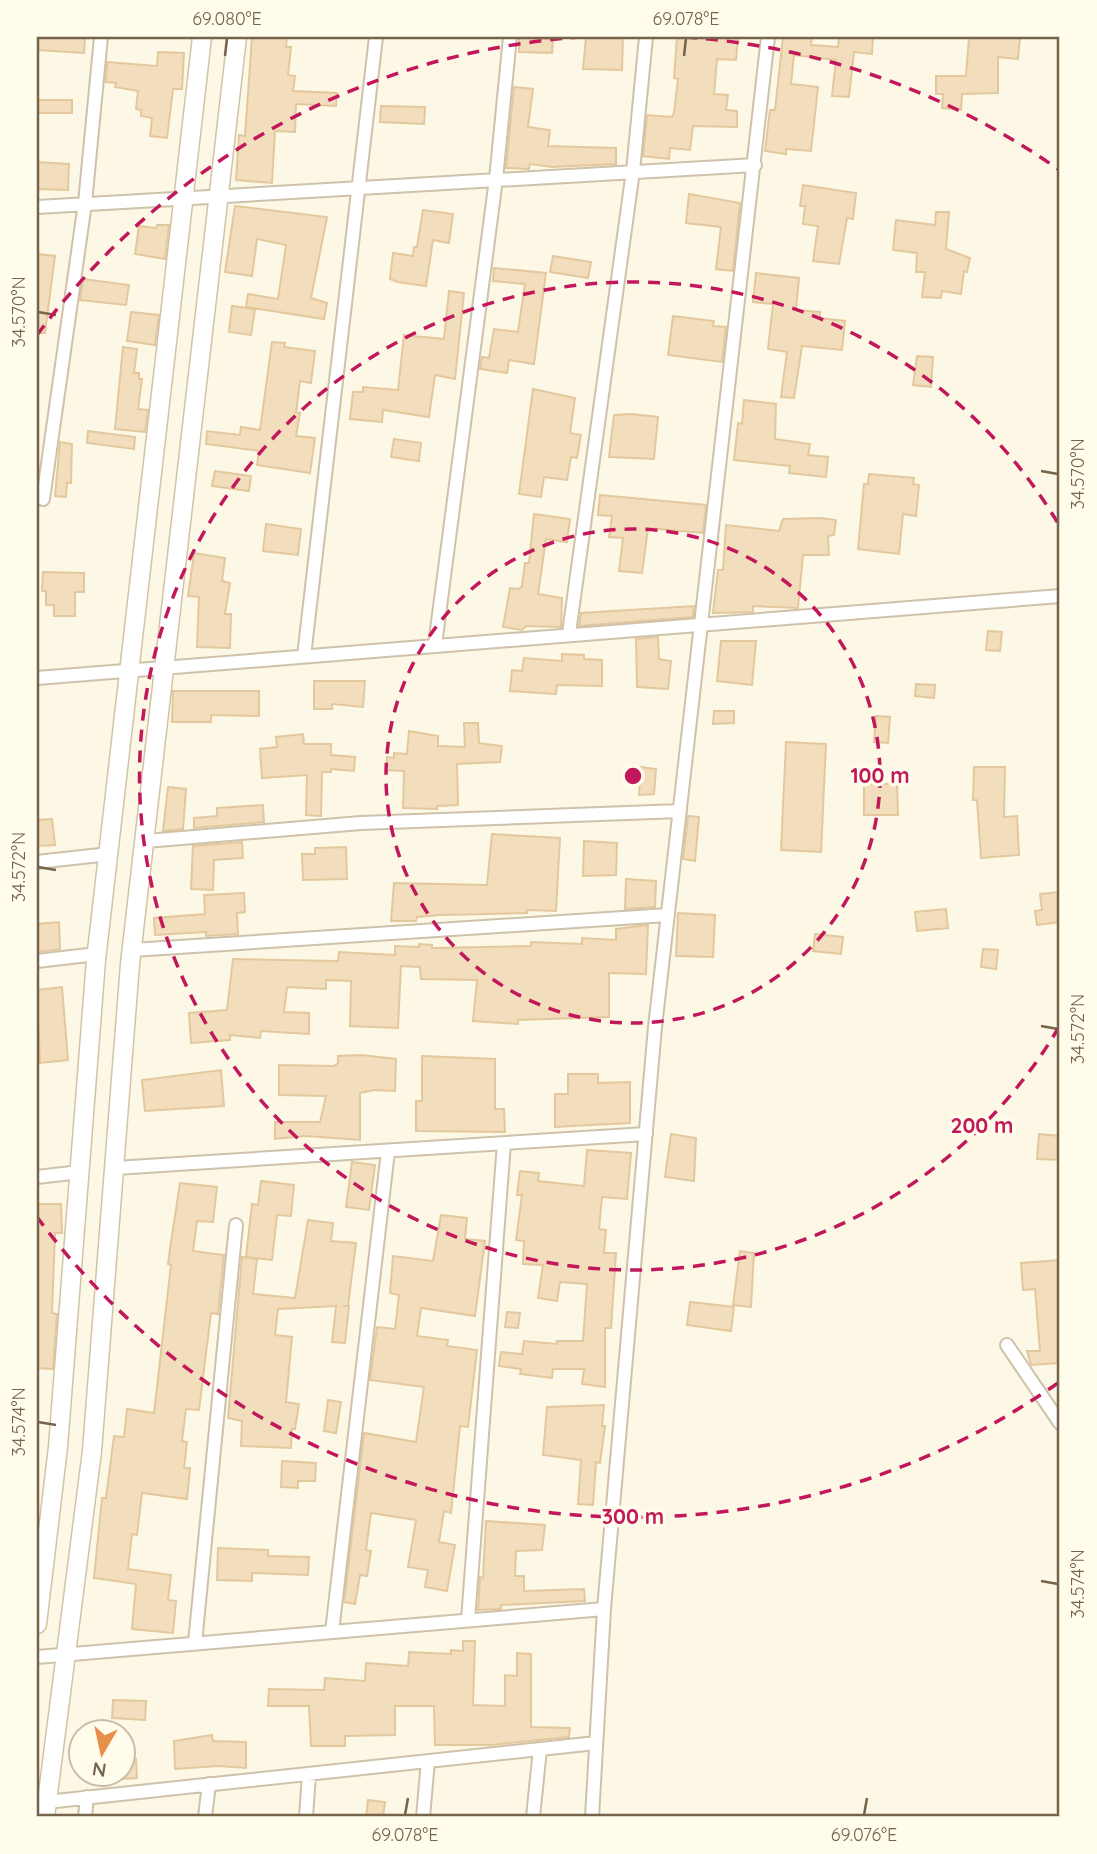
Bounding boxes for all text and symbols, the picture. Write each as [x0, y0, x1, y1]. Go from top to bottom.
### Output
text: 69.080°E [192, 7, 262, 30]
text: 69.078°E [652, 7, 720, 30]
text: 34.570°N [7, 276, 30, 348]
text: 34.570°N [1066, 438, 1089, 510]
text: 100 m [850, 762, 910, 788]
centre of rings [621, 764, 645, 788]
text: 34.572°N [7, 832, 30, 902]
text: 34.572°N [1066, 994, 1089, 1064]
text: 200 m [951, 1112, 1013, 1138]
text: 34.574°N [7, 1387, 30, 1457]
text: 300 m [602, 1503, 664, 1529]
text: 34.574°N [1066, 1549, 1089, 1619]
north arrow [66, 1717, 136, 1787]
text: N [91, 1757, 108, 1783]
text: 69.078°E [371, 1823, 439, 1846]
text: 69.076°E [831, 1823, 897, 1846]

